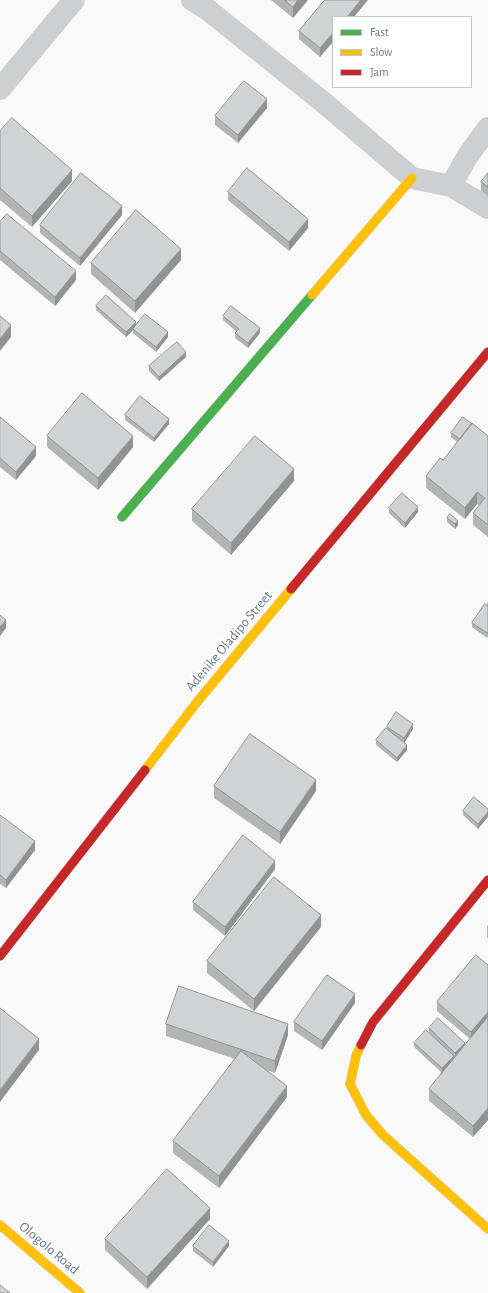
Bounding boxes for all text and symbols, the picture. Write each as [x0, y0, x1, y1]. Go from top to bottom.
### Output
legend [332, 16, 472, 88]
text: Fast [370, 26, 389, 38]
text: Slow [370, 46, 392, 58]
text: Jam [370, 66, 389, 78]
street label: Adenike Oladipo Street [182, 587, 276, 695]
street label: Ologolo Road [15, 1218, 83, 1278]

